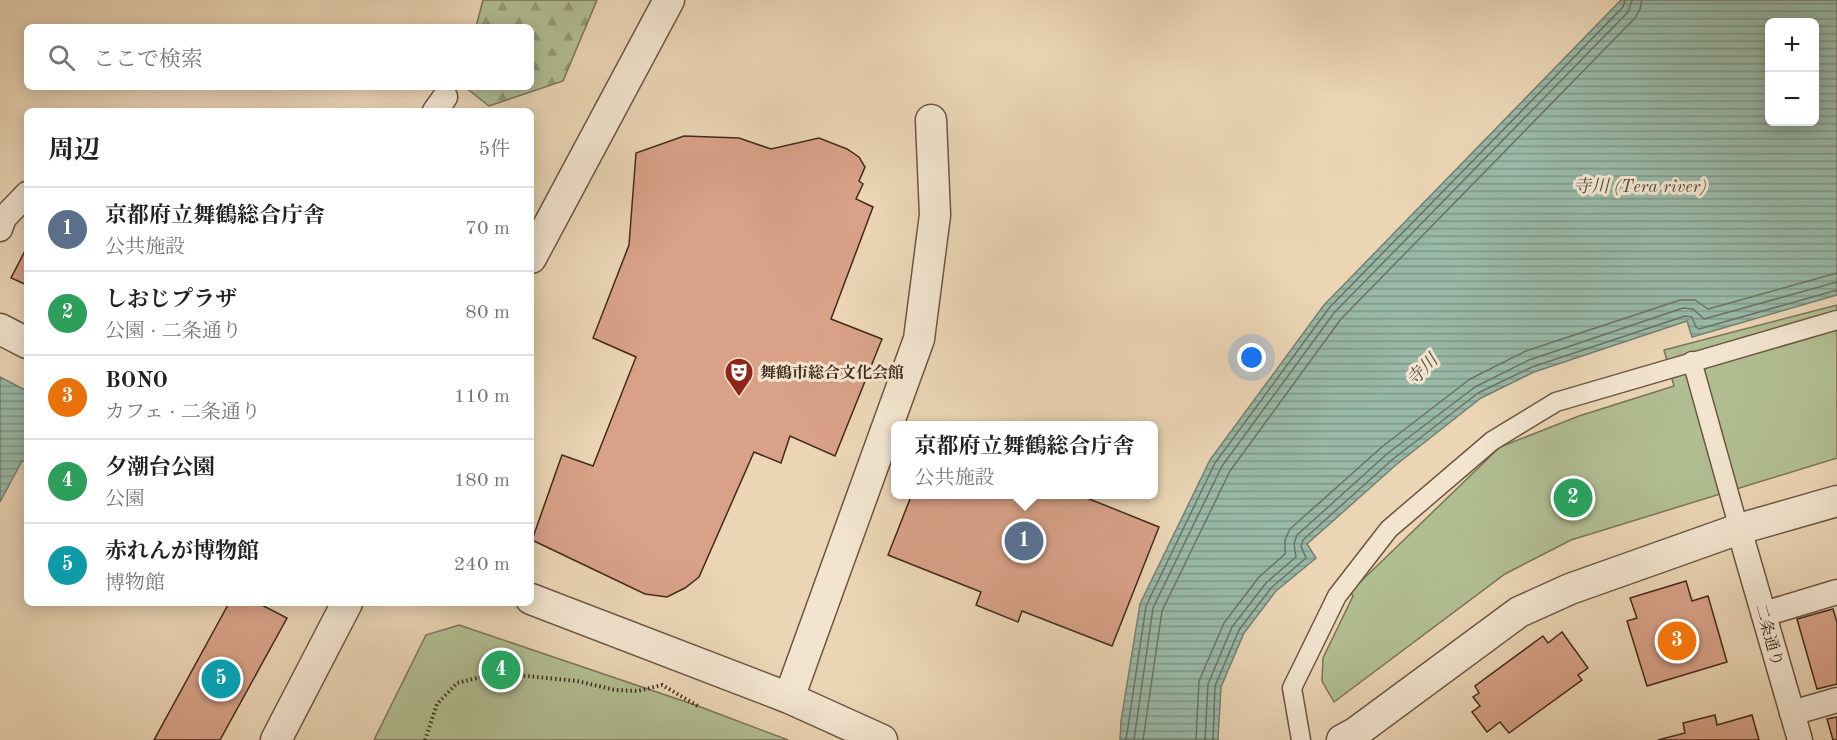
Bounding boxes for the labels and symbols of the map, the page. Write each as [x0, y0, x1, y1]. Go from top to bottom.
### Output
water label: 寺川 (Tera river) [1573, 176, 1707, 196]
your location [1237, 343, 1266, 372]
water label: 寺川 [1402, 349, 1443, 390]
theatre icon: 舞鶴市総合文化会館 [723, 356, 755, 398]
place label: 舞鶴市総合文化会館 [760, 364, 904, 382]
pin: 2 [1554, 476, 1592, 520]
pin: 1 [1004, 518, 1044, 564]
street label: 二条通り [1752, 602, 1787, 669]
pin: 3 [1658, 618, 1696, 664]
pin: 4 [482, 648, 520, 692]
pin: 5 [202, 656, 240, 702]

